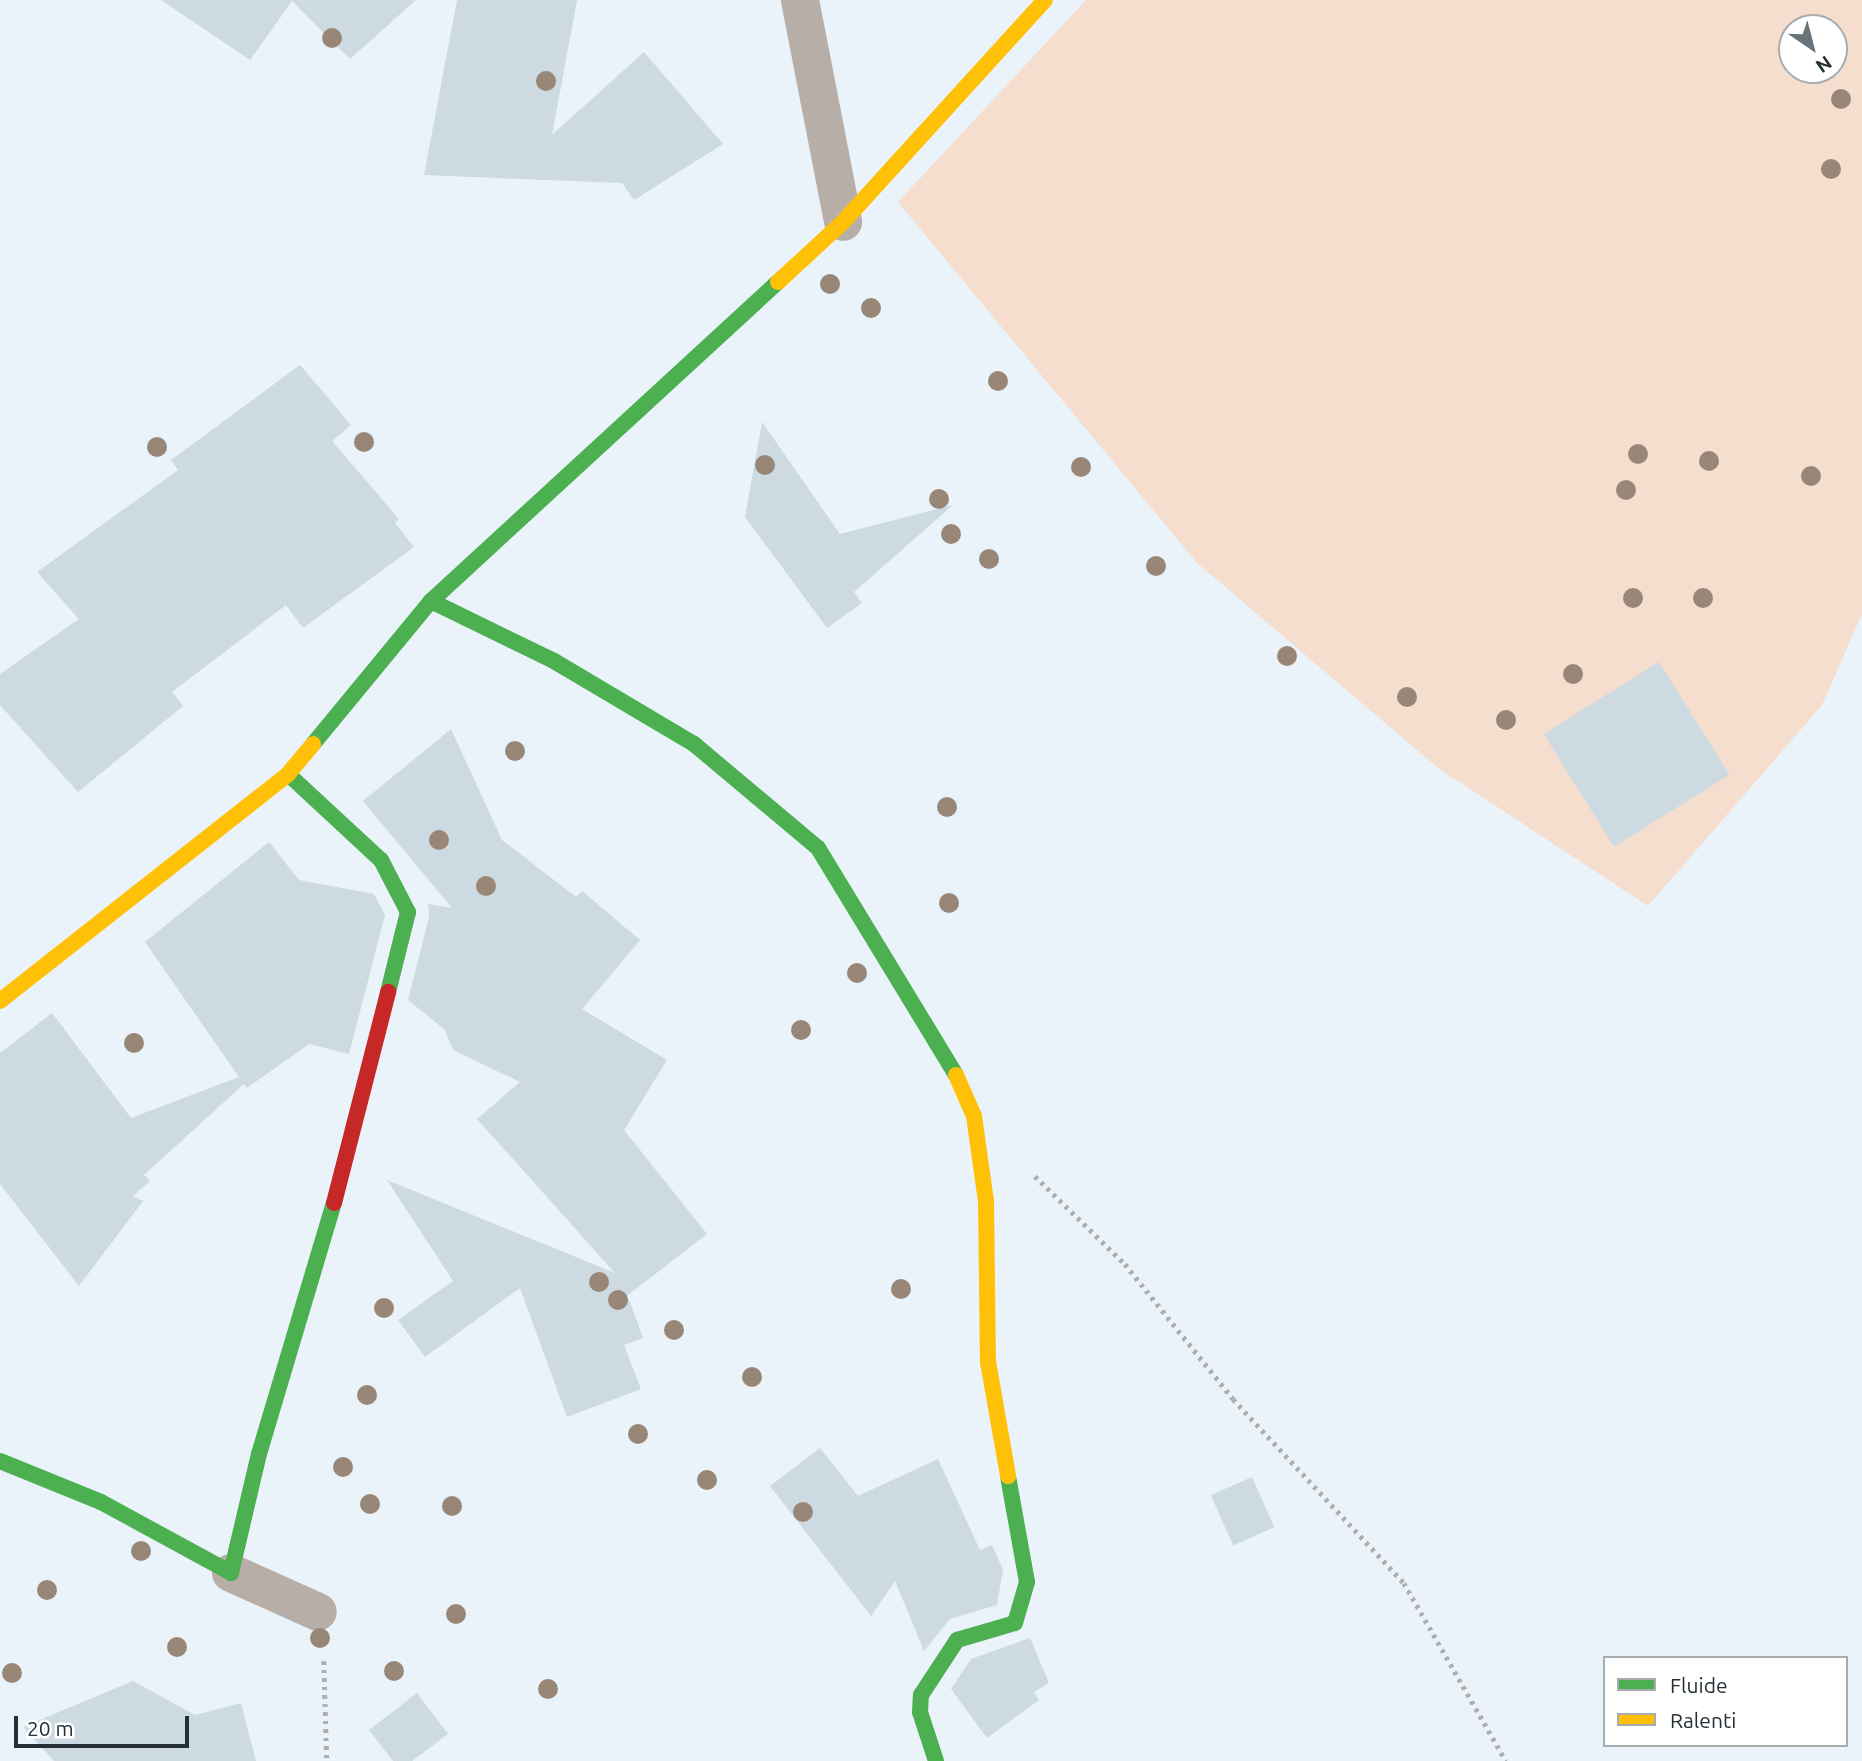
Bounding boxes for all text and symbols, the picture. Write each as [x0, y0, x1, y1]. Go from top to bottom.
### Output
north arrow [1778, 14, 1848, 84]
text: N [1812, 51, 1836, 78]
legend [1603, 1656, 1848, 1747]
text: Fluide [1670, 1673, 1728, 1697]
scale bar [18, 1702, 192, 1746]
text: Ralenti [1670, 1708, 1736, 1732]
text: 20 m [27, 1716, 74, 1740]

